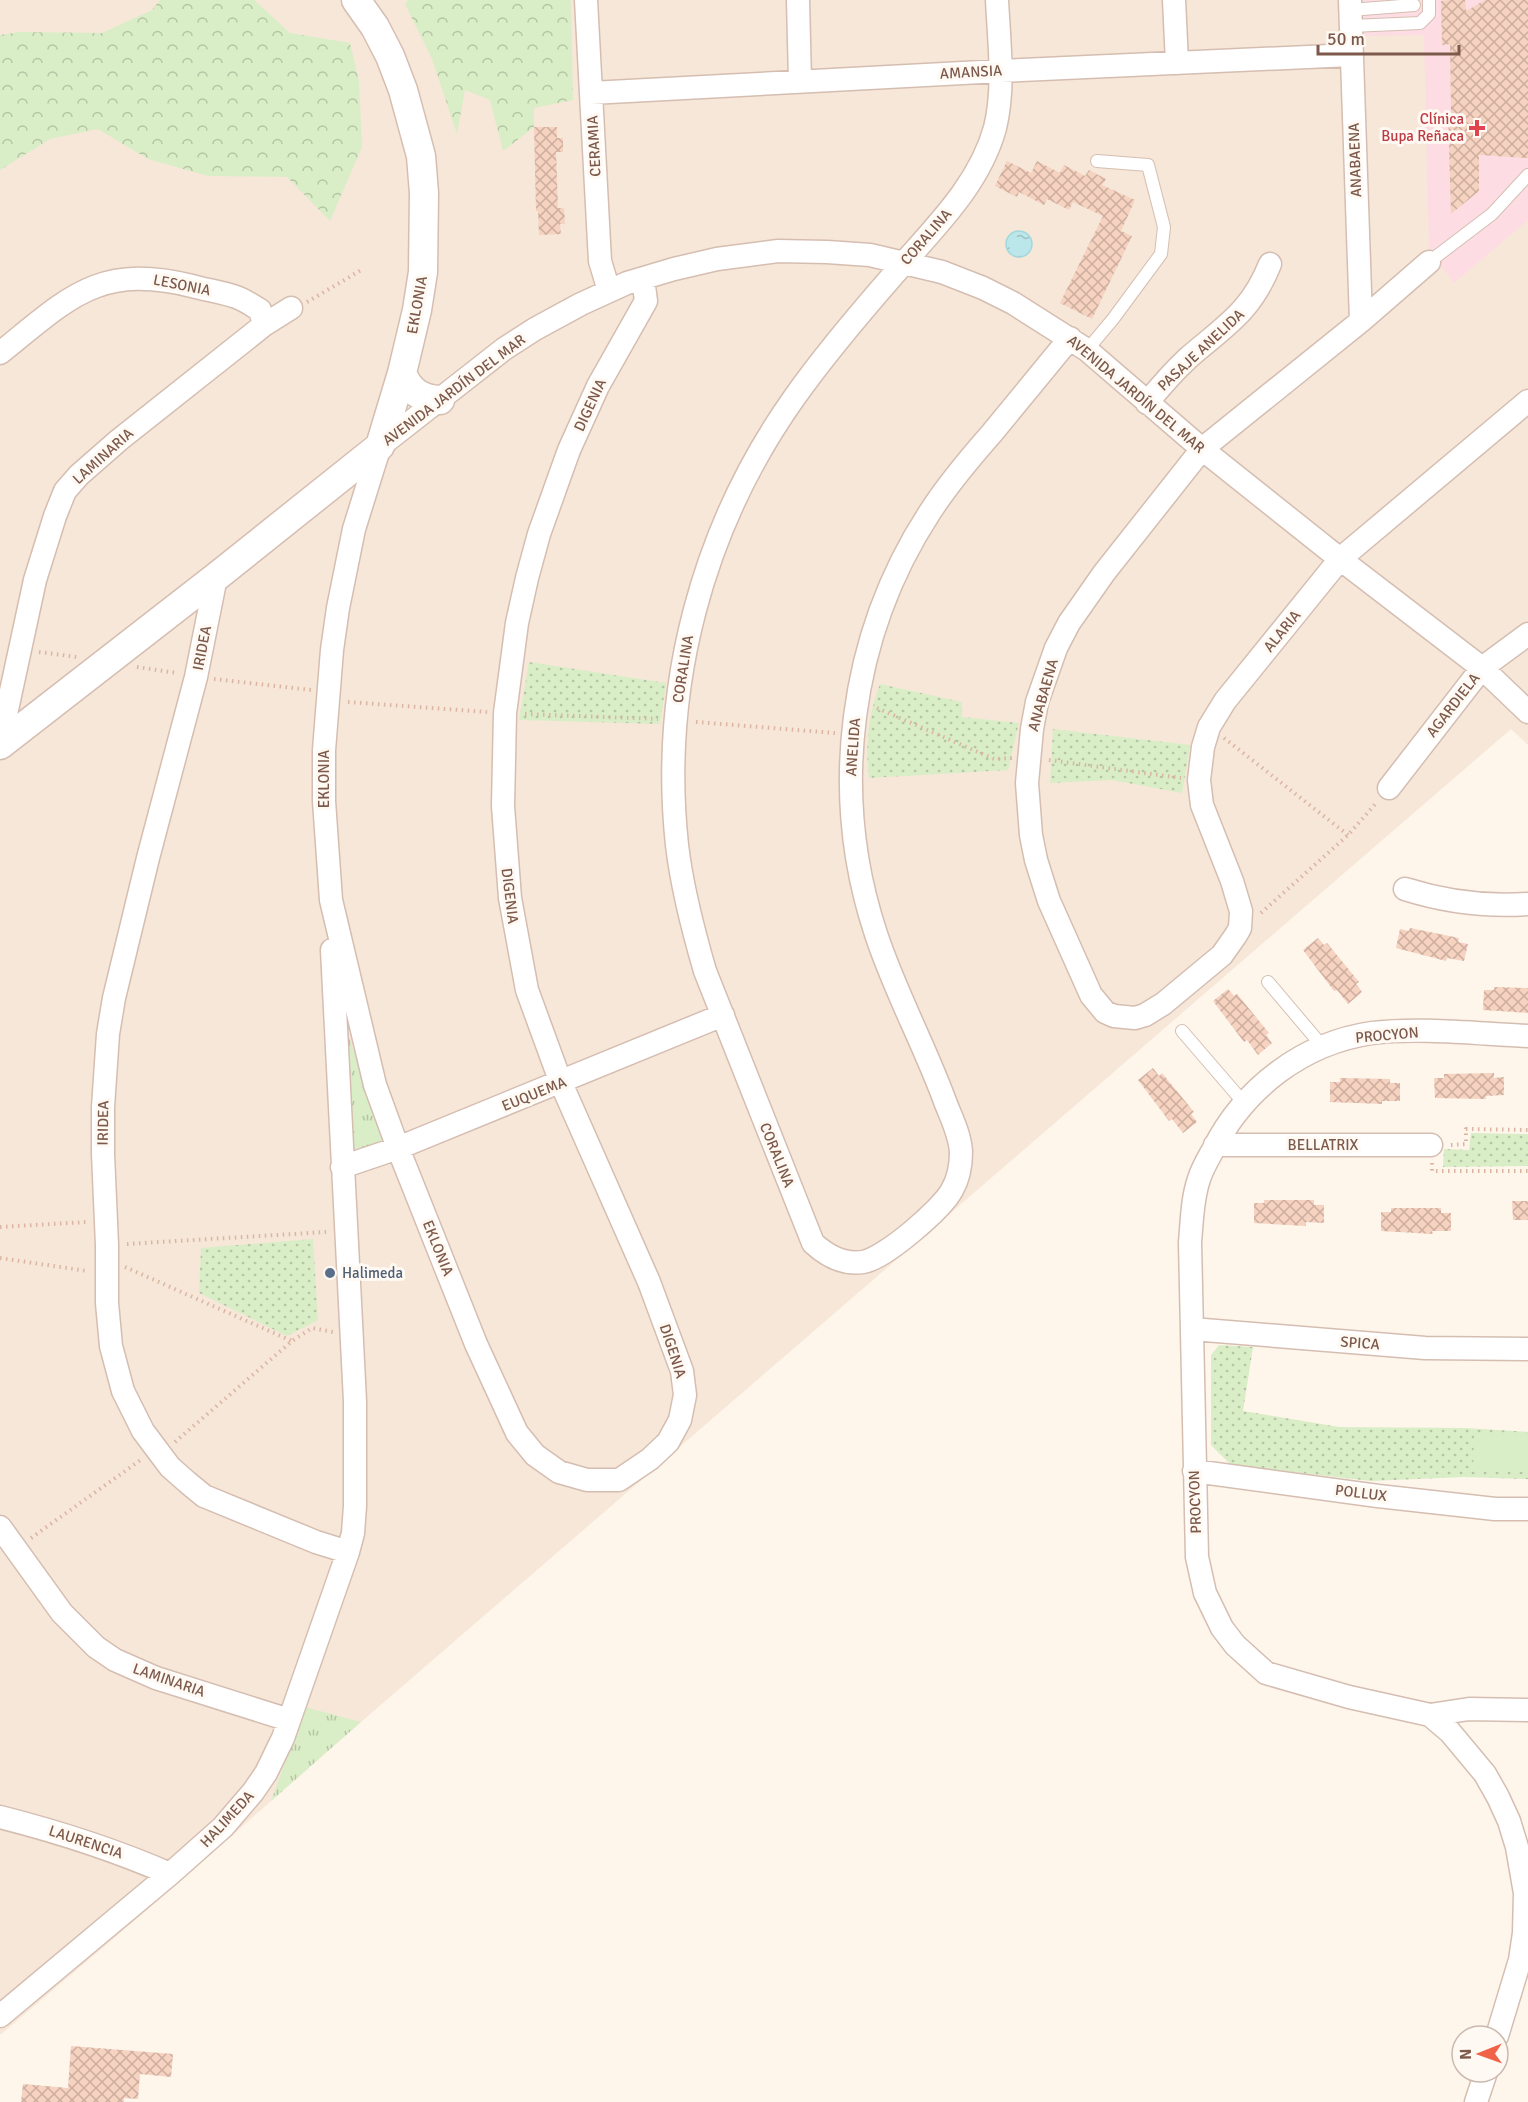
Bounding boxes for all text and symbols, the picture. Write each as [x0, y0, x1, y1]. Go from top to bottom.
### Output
scale bar [1318, 18, 1459, 56]
text: 50 m [1327, 28, 1365, 50]
street label: AMANSIA [939, 61, 1003, 83]
place label: Clínica Bupa Reñaca [1381, 110, 1464, 145]
street label: CERAMIA [583, 115, 605, 177]
marker: Clínica Bupa Reñaca [1468, 119, 1486, 137]
street label: ANABAENA [1345, 122, 1365, 198]
street label: CORALINA [897, 205, 955, 269]
street label: LESONIA [152, 271, 212, 299]
street label: EKLONIA [403, 275, 431, 335]
street label: PASAJE ANELIDA [1154, 305, 1248, 395]
street label: AVENIDA JARDÍN DEL MAR [379, 330, 529, 449]
street label: AVENIDA JARDÍN DEL MAR [1064, 330, 1209, 457]
street label: DIGENIA [570, 376, 610, 434]
street label: LAMINARIA [69, 424, 137, 488]
street label: ALARIA [1260, 606, 1304, 656]
street label: IRIDEA [189, 624, 215, 672]
street label: CORALINA [669, 634, 697, 704]
street label: ANABAENA [1024, 657, 1062, 733]
street label: AGARDIELA [1422, 669, 1484, 741]
street label: ANELIDA [842, 717, 864, 777]
street label: EKLONIA [315, 750, 333, 808]
street label: DIGENIA [498, 867, 522, 925]
street label: PROCYON [1355, 1023, 1419, 1047]
street label: EUQUEMA [499, 1073, 569, 1115]
street label: IRIDEA [94, 1100, 112, 1146]
street label: CORALINA [756, 1120, 798, 1190]
street label: BELLATRIX [1288, 1136, 1359, 1154]
street label: EKLONIA [419, 1218, 457, 1278]
place label: Halimeda [342, 1264, 403, 1282]
marker: Halimeda [323, 1266, 337, 1280]
street label: DIGENIA [656, 1322, 690, 1380]
street label: SPICA [1340, 1333, 1380, 1353]
street label: PROCYON [1185, 1470, 1205, 1534]
street label: POLLUX [1334, 1481, 1388, 1505]
street label: LAMINARIA [130, 1659, 208, 1701]
street label: HALIMEDA [196, 1787, 258, 1851]
street label: LAURENCIA [47, 1822, 125, 1862]
north arrow [1450, 2024, 1510, 2084]
text: N [1456, 2049, 1476, 2060]

